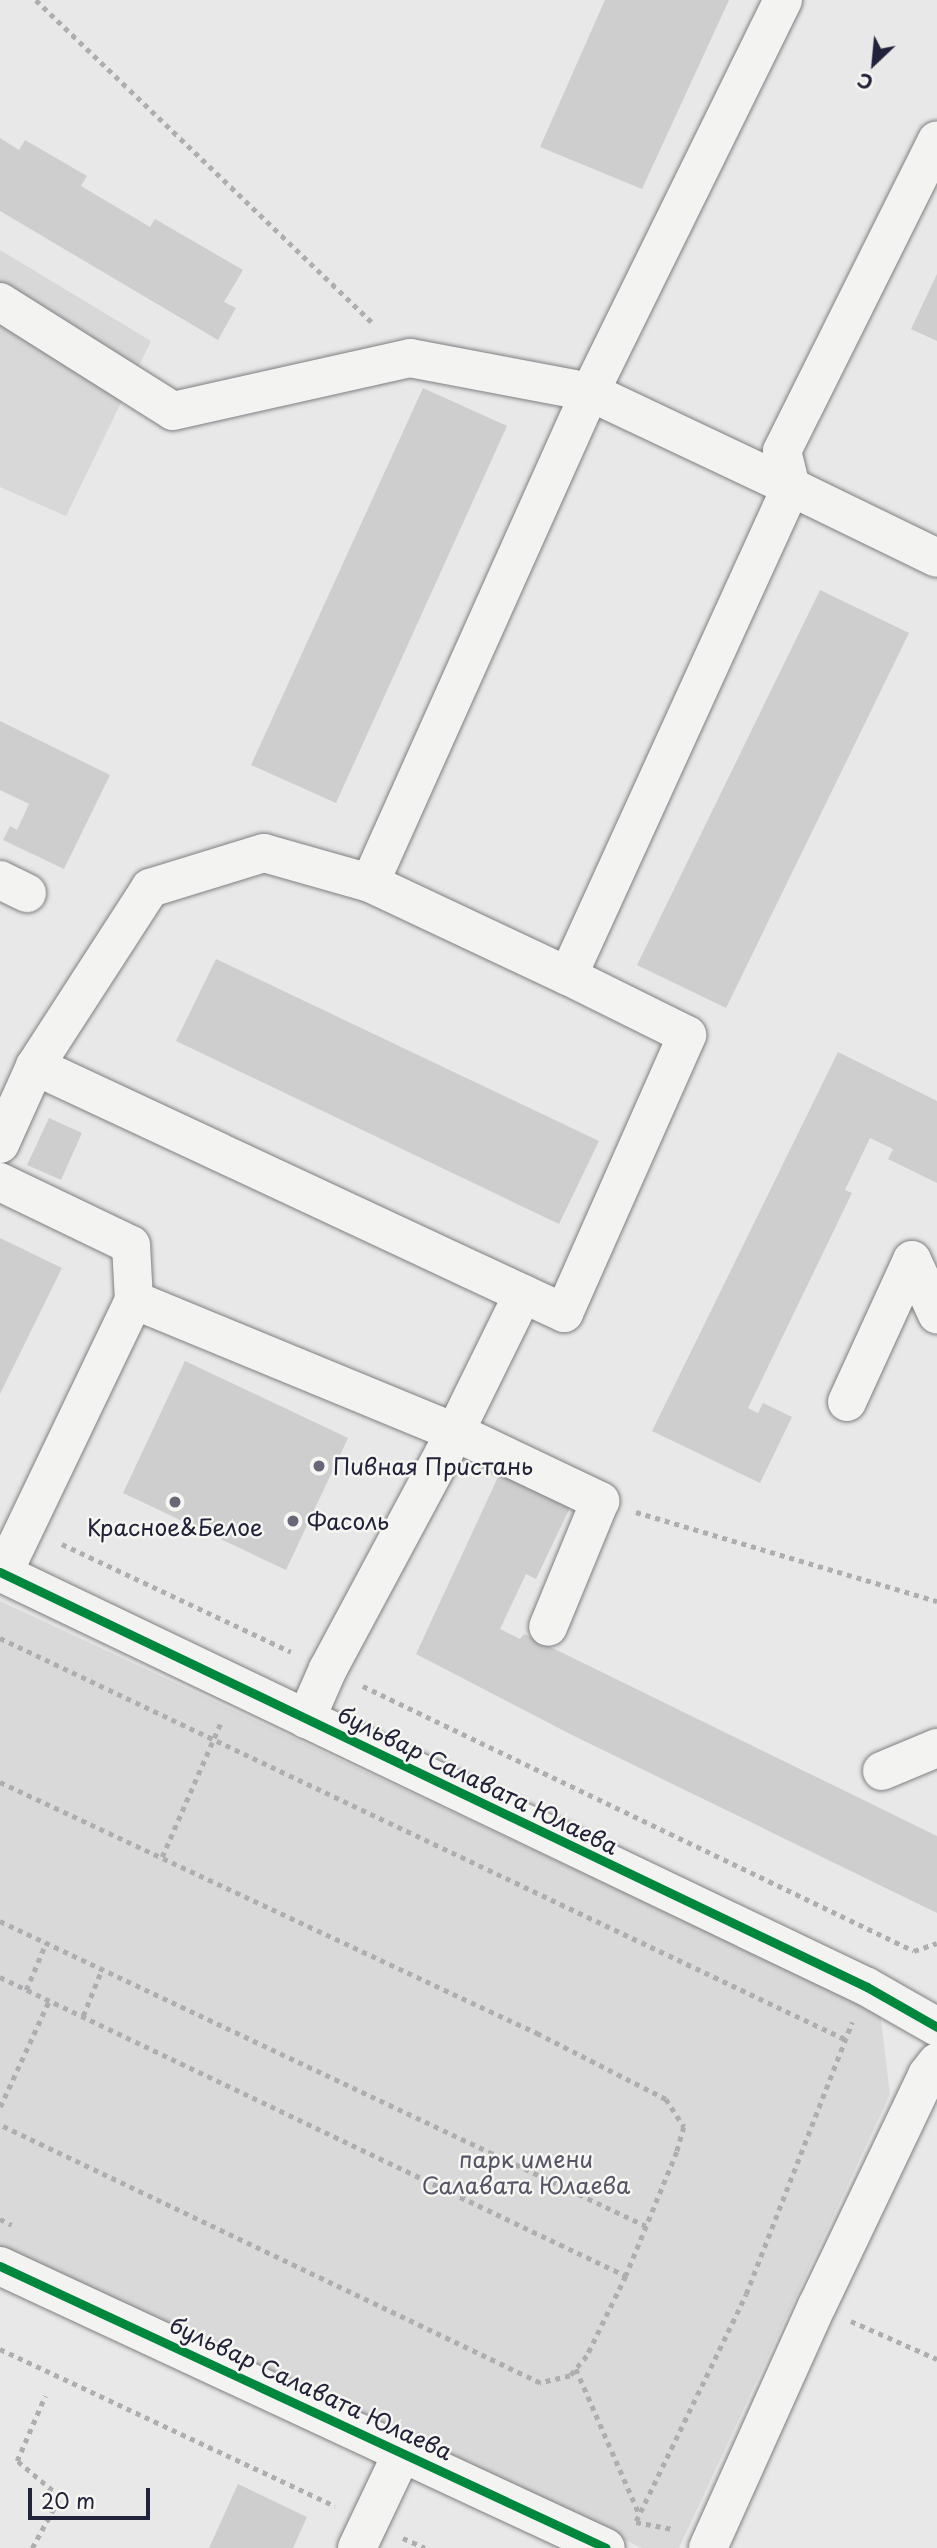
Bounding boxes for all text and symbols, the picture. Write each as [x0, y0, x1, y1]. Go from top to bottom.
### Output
north arrow [839, 28, 909, 98]
text: С [852, 66, 877, 98]
place label: Пивная Пристань [333, 1452, 534, 1480]
marker: Пивная Пристань [311, 1458, 327, 1474]
marker: Красное&Белое [167, 1494, 183, 1510]
place label: Фасоль [307, 1507, 389, 1535]
place label: Красное&Белое [87, 1513, 263, 1541]
marker: Фасоль [285, 1513, 301, 1529]
street label: бульвар Салавата Юлаева [333, 1700, 623, 1860]
park label: парк имени Салавата Юлаева [421, 2145, 631, 2199]
street label: бульвар Салавата Юлаева [165, 2310, 457, 2466]
scale bar [32, 2474, 154, 2518]
text: 20 m [41, 2484, 95, 2516]

